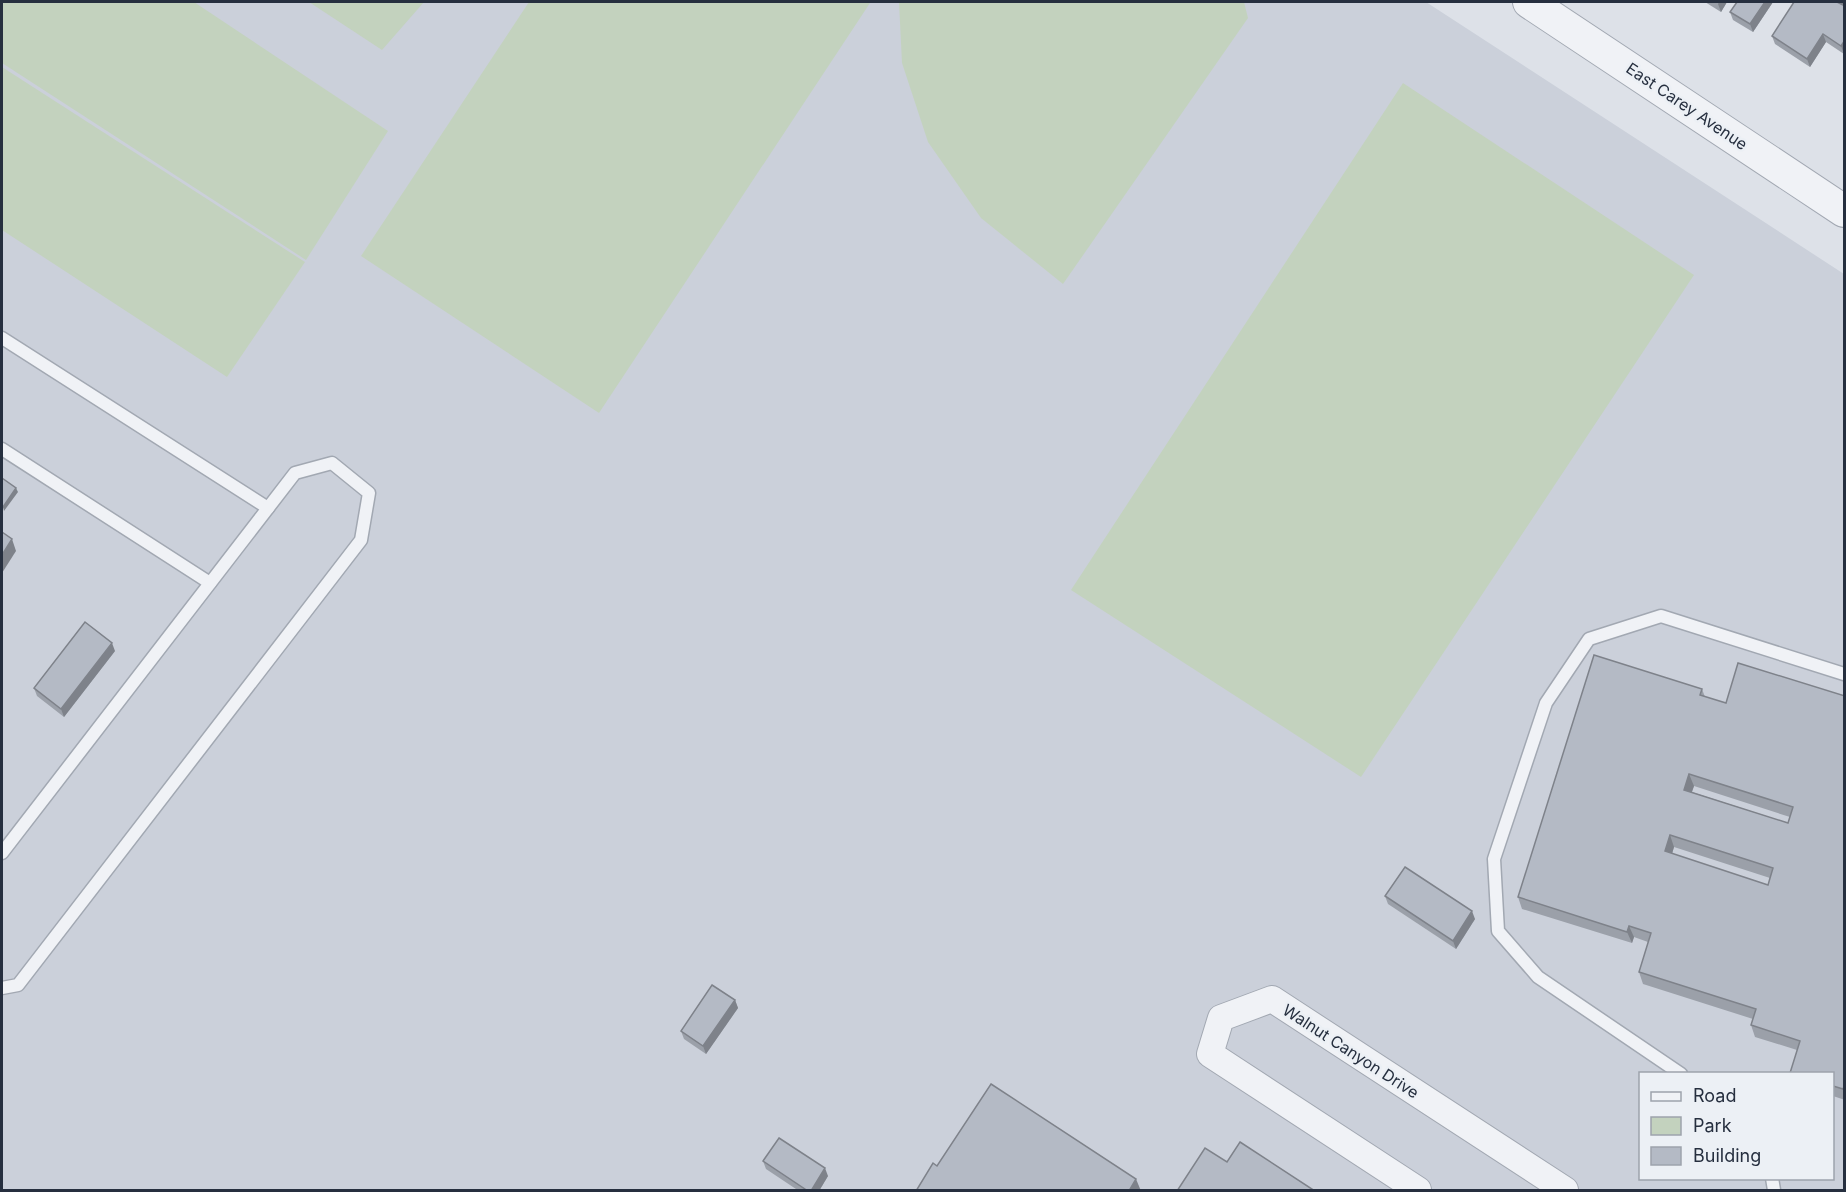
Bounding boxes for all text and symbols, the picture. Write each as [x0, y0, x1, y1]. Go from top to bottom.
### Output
street label: East Carey Avenue [1623, 58, 1751, 154]
street label: Walnut Canyon Drive [1279, 1000, 1423, 1102]
legend [1639, 1072, 1834, 1180]
text: Road [1693, 1085, 1736, 1106]
text: Park [1693, 1115, 1732, 1136]
text: Building [1693, 1145, 1761, 1166]

